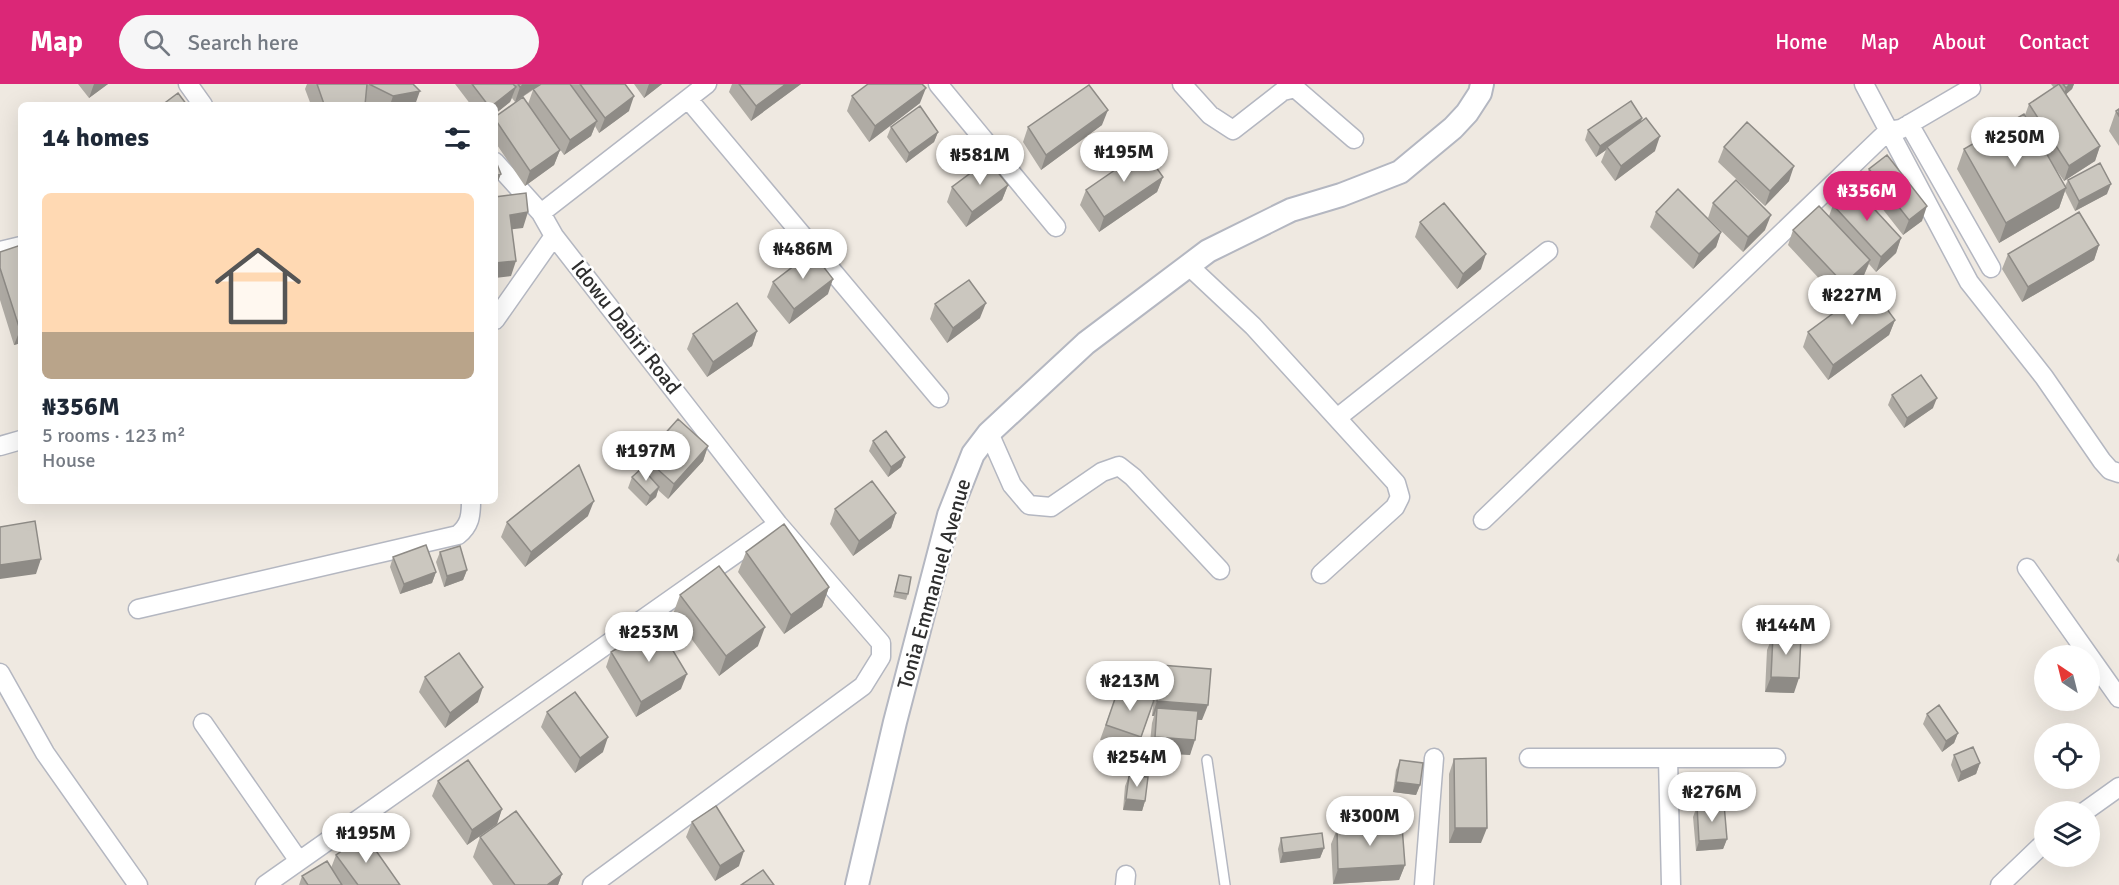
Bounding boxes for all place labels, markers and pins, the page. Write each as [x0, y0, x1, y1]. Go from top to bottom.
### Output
pin: ₦250M [1973, 117, 2057, 168]
pin: ₦195M [1082, 132, 1166, 183]
pin: ₦581M [938, 135, 1022, 186]
pin: ₦356M [1825, 171, 1909, 222]
pin: ₦486M [761, 229, 845, 280]
pin: ₦227M [1810, 275, 1894, 326]
pin: ₦197M [604, 431, 688, 482]
pin: ₦144M [1744, 605, 1828, 656]
pin: ₦253M [607, 612, 691, 663]
pin: ₦213M [1088, 661, 1172, 712]
pin: ₦254M [1095, 737, 1179, 788]
pin: ₦276M [1670, 772, 1754, 823]
pin: ₦300M [1328, 796, 1412, 847]
pin: ₦195M [324, 813, 408, 864]

